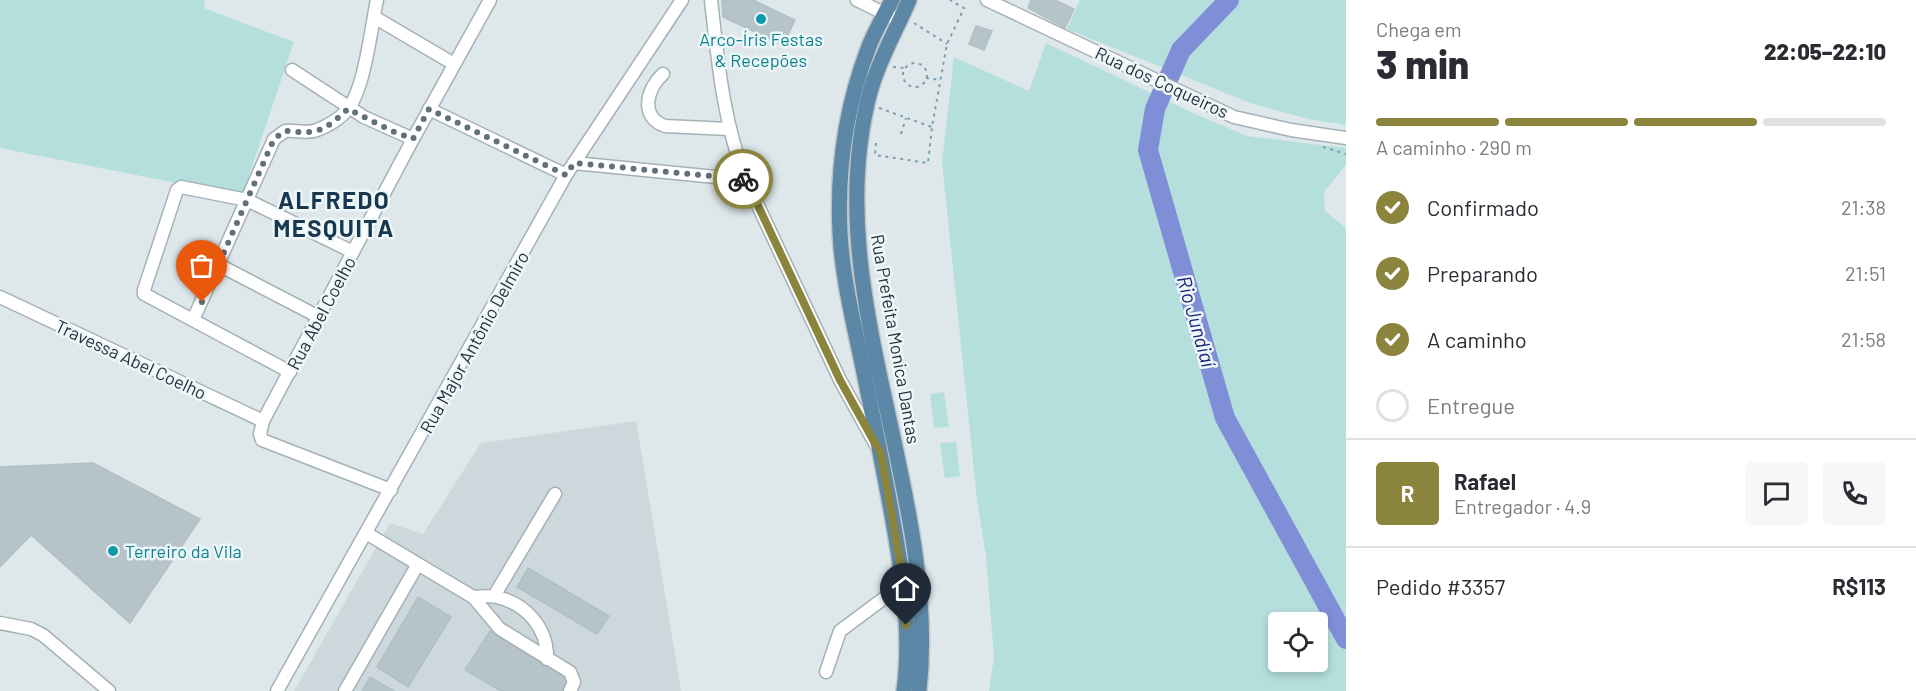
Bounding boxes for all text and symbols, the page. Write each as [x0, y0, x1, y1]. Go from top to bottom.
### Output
marker: Arco-Íris Festas & Recepões [754, 12, 768, 26]
text: Chega em [1376, 17, 1462, 41]
place label: Arco-Íris Festas & Recepões [699, 28, 823, 71]
text: 22:05–22:10 [1764, 38, 1886, 64]
text: 3 min [1376, 40, 1469, 87]
street label: Rua dos Coqueiros [1092, 41, 1232, 123]
text: A caminho · 290 m [1376, 135, 1532, 159]
courier [713, 149, 773, 209]
icon: bike [727, 163, 760, 196]
district label: ALFREDO MESQUITA [273, 185, 395, 242]
icon: check [1376, 191, 1409, 224]
text: Confirmado [1427, 194, 1539, 220]
text: 21:38 [1841, 195, 1886, 219]
street label: Rua Prefeita Monica Dantas [867, 232, 925, 446]
pin [176, 240, 227, 302]
street label: Rua Major Antônio Delmiro [415, 247, 533, 437]
icon: bag [185, 249, 218, 282]
street label: Rua Abel Coelho [282, 253, 360, 373]
icon: check [1376, 257, 1409, 290]
text: Preparando [1427, 260, 1538, 286]
text: 21:51 [1845, 261, 1886, 285]
water label: Rio Jundiaí [1173, 273, 1222, 371]
street label: Travessa Abel Coelho [52, 314, 210, 404]
icon: check [1376, 323, 1409, 356]
text: A caminho [1427, 326, 1527, 352]
text: 21:58 [1841, 327, 1886, 351]
text: Entregue [1427, 392, 1515, 418]
button: chat [1745, 462, 1808, 525]
button: phone [1823, 462, 1886, 525]
text: Rafael [1454, 468, 1516, 494]
text: R [1401, 480, 1414, 506]
text: Entregador · 4.9 [1454, 494, 1591, 518]
place label: Terreiro da Vila [125, 540, 242, 562]
marker: Terreiro da Vila [106, 544, 120, 558]
pin [880, 563, 931, 625]
icon: home [889, 572, 922, 605]
text: Pedido #3357 [1376, 573, 1505, 599]
text: R$113 [1832, 573, 1886, 599]
map controls [1268, 612, 1328, 672]
button: locate [1268, 612, 1328, 672]

